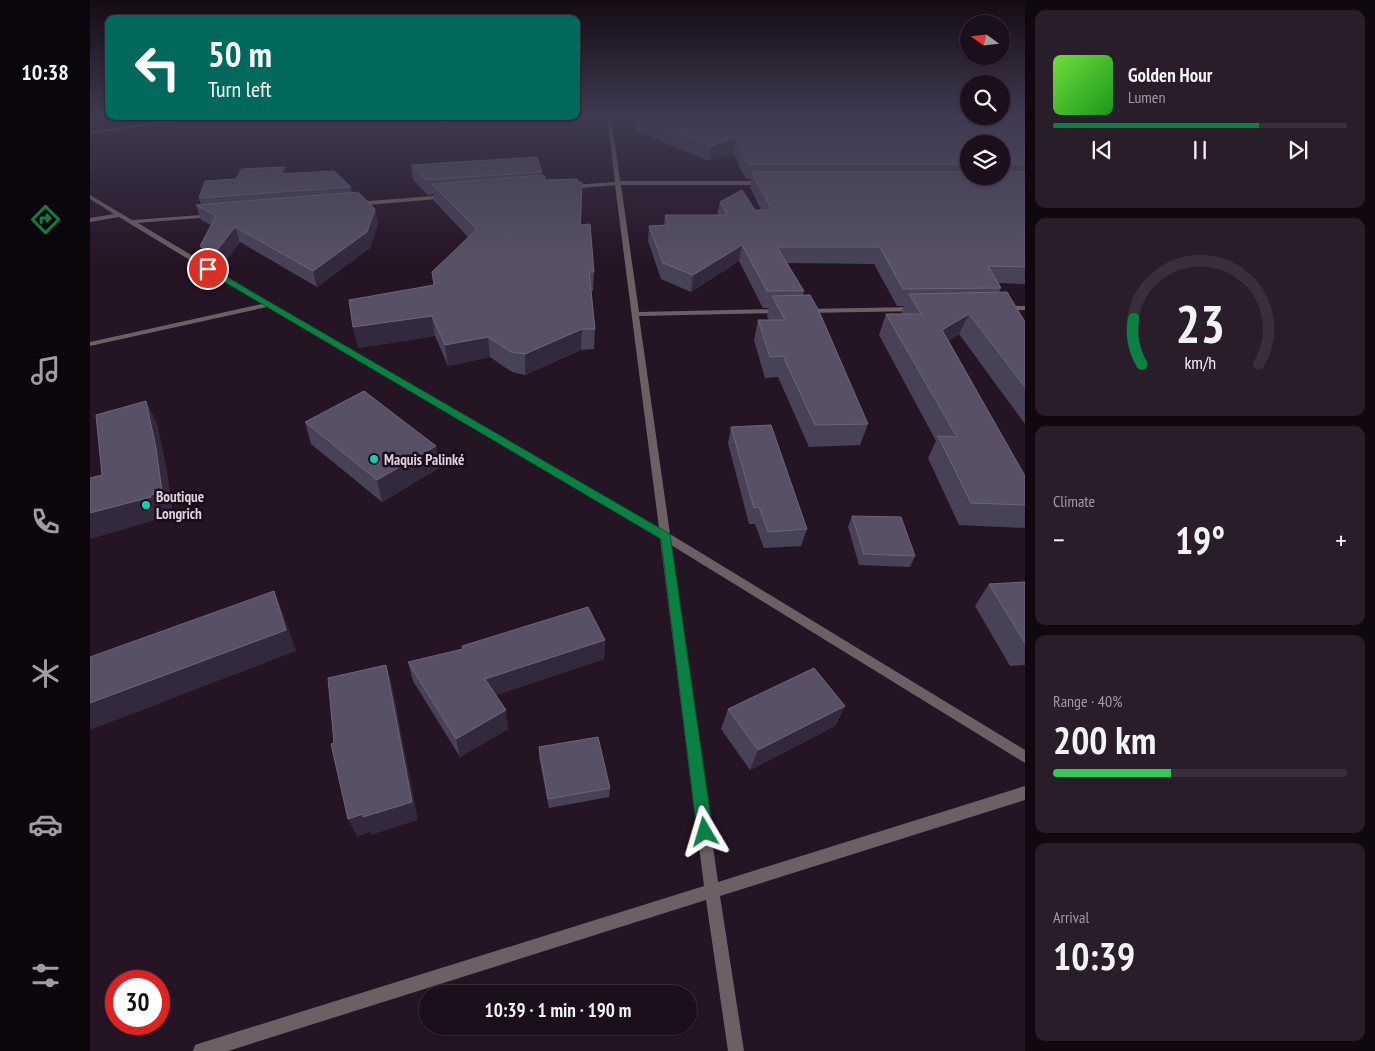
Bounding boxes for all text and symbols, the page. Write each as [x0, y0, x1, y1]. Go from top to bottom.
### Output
north arrow [960, 15, 1010, 65]
map controls [960, 15, 1010, 185]
text: 50 m [208, 31, 272, 77]
icon: left [125, 35, 190, 100]
text: 10:38 [21, 58, 69, 86]
text: Golden Hour [1128, 63, 1212, 87]
text: Turn left [208, 75, 272, 103]
button: search [960, 75, 1010, 125]
text: Lumen [1128, 87, 1165, 107]
button: layers [960, 135, 1010, 185]
icon: previous [1088, 136, 1116, 164]
icon: pause [1186, 136, 1214, 164]
icon: next [1284, 136, 1312, 164]
icon: directions [28, 202, 63, 237]
pin [187, 248, 229, 290]
icon: arrive [194, 255, 222, 283]
text: 23 [1175, 290, 1225, 357]
text: km/h [1184, 351, 1216, 374]
icon: music [28, 353, 63, 388]
place label: Maquis Palinké [384, 450, 464, 469]
marker: Maquis Palinké [368, 453, 380, 465]
place label: Boutique Longrich [156, 487, 204, 523]
text: Climate [1053, 491, 1095, 511]
marker: Boutique Longrich [140, 499, 152, 511]
icon: phone [28, 504, 63, 539]
text: 19° [1175, 515, 1225, 564]
text: − [1053, 521, 1065, 558]
text: + [1335, 521, 1347, 558]
icon: climate [28, 656, 63, 691]
text: Range · 40% [1053, 691, 1122, 711]
text: 200 km [1053, 715, 1156, 764]
position arrow [678, 805, 730, 857]
icon: car [28, 807, 63, 842]
text: Arrival [1053, 907, 1089, 927]
text: 10:39 [1053, 931, 1135, 980]
icon: filters [28, 958, 63, 993]
speed limit sign: 30 [105, 970, 170, 1035]
text: 10:39 · 1 min · 190 m [485, 998, 631, 1022]

